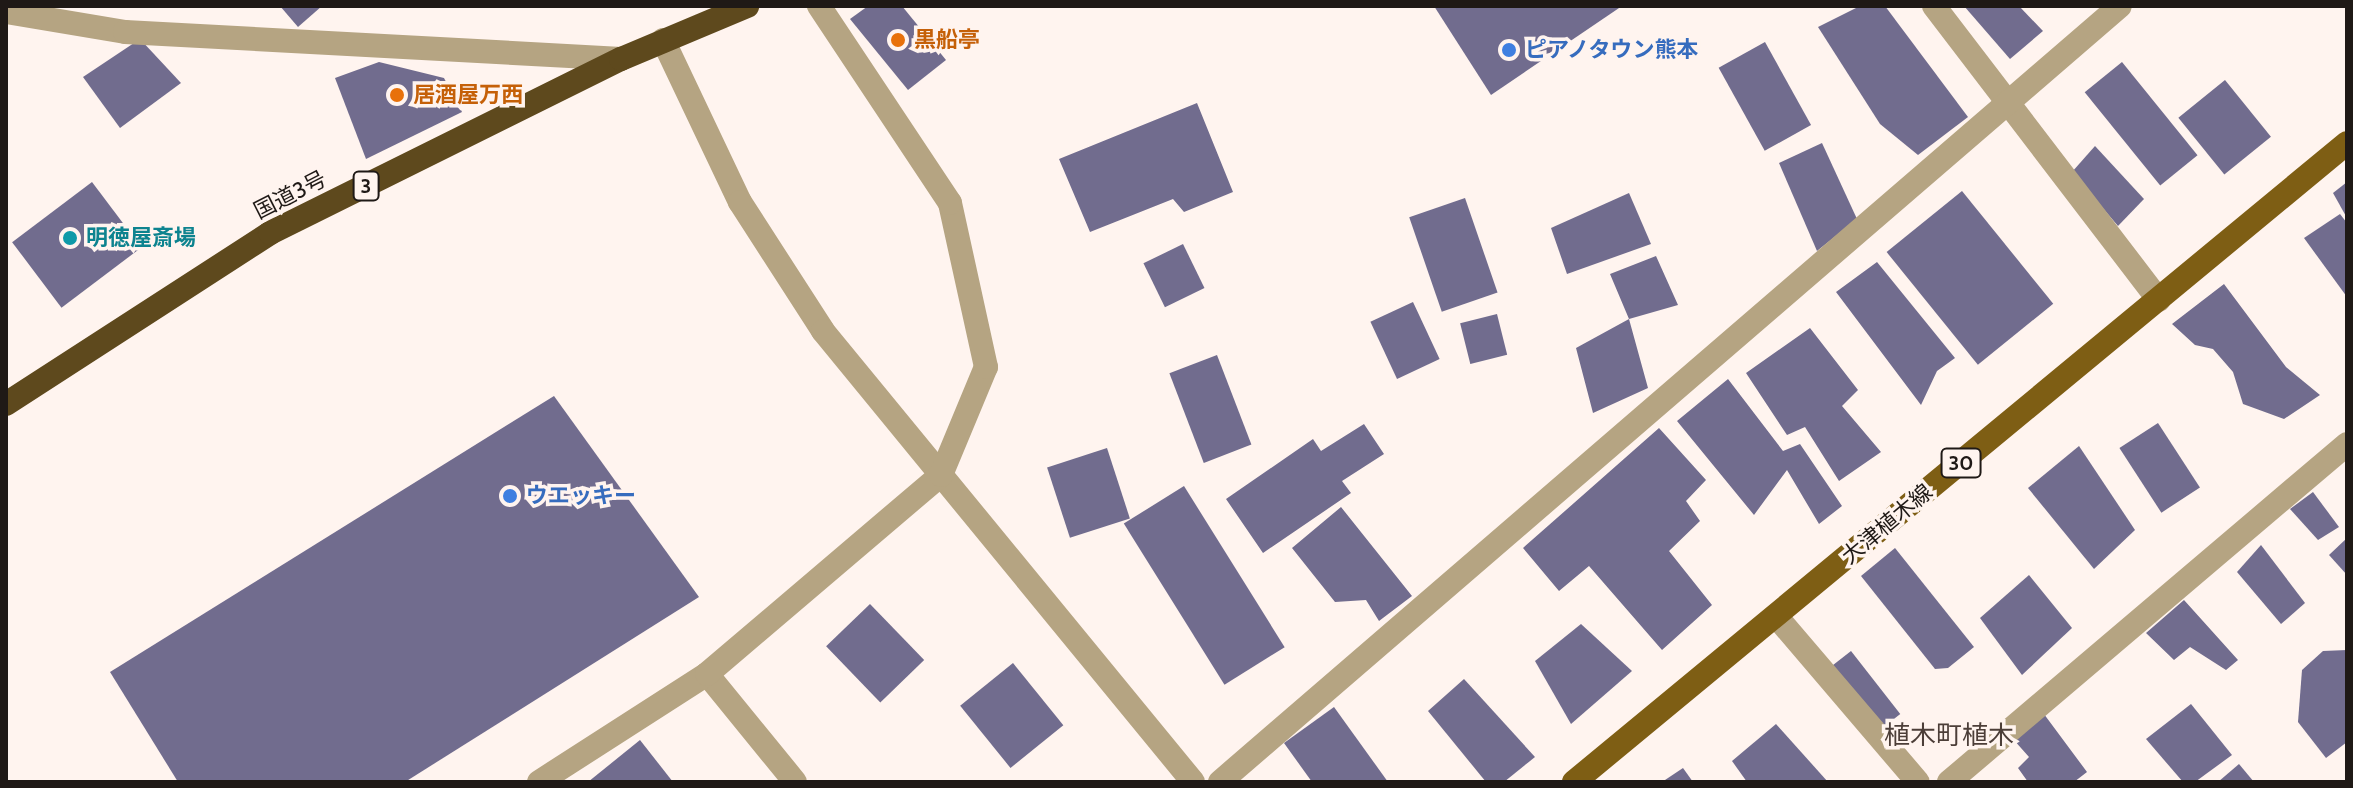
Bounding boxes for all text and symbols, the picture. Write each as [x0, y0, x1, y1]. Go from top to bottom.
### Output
place label: 黒船亭 [914, 27, 980, 53]
marker: 黒船亭 [889, 31, 907, 49]
place label: ピアノタウン熊本 [1525, 37, 1701, 63]
marker: ピアノタウン熊本 [1500, 41, 1518, 59]
place label: 居酒屋万西 [413, 82, 523, 108]
marker: 居酒屋万西 [388, 86, 406, 104]
street label: 国道3号 [249, 166, 331, 224]
road number: 3 [352, 170, 380, 202]
place label: 明徳屋斎場 [86, 225, 196, 251]
marker: 明徳屋斎場 [61, 229, 79, 247]
road number: 30 [1939, 447, 1983, 479]
street label: 大津植木線 [1836, 479, 1938, 569]
place label: ウエッキー [526, 483, 636, 509]
marker: ウエッキー [501, 487, 519, 505]
district label: 植木町植木 [1884, 720, 2014, 752]

